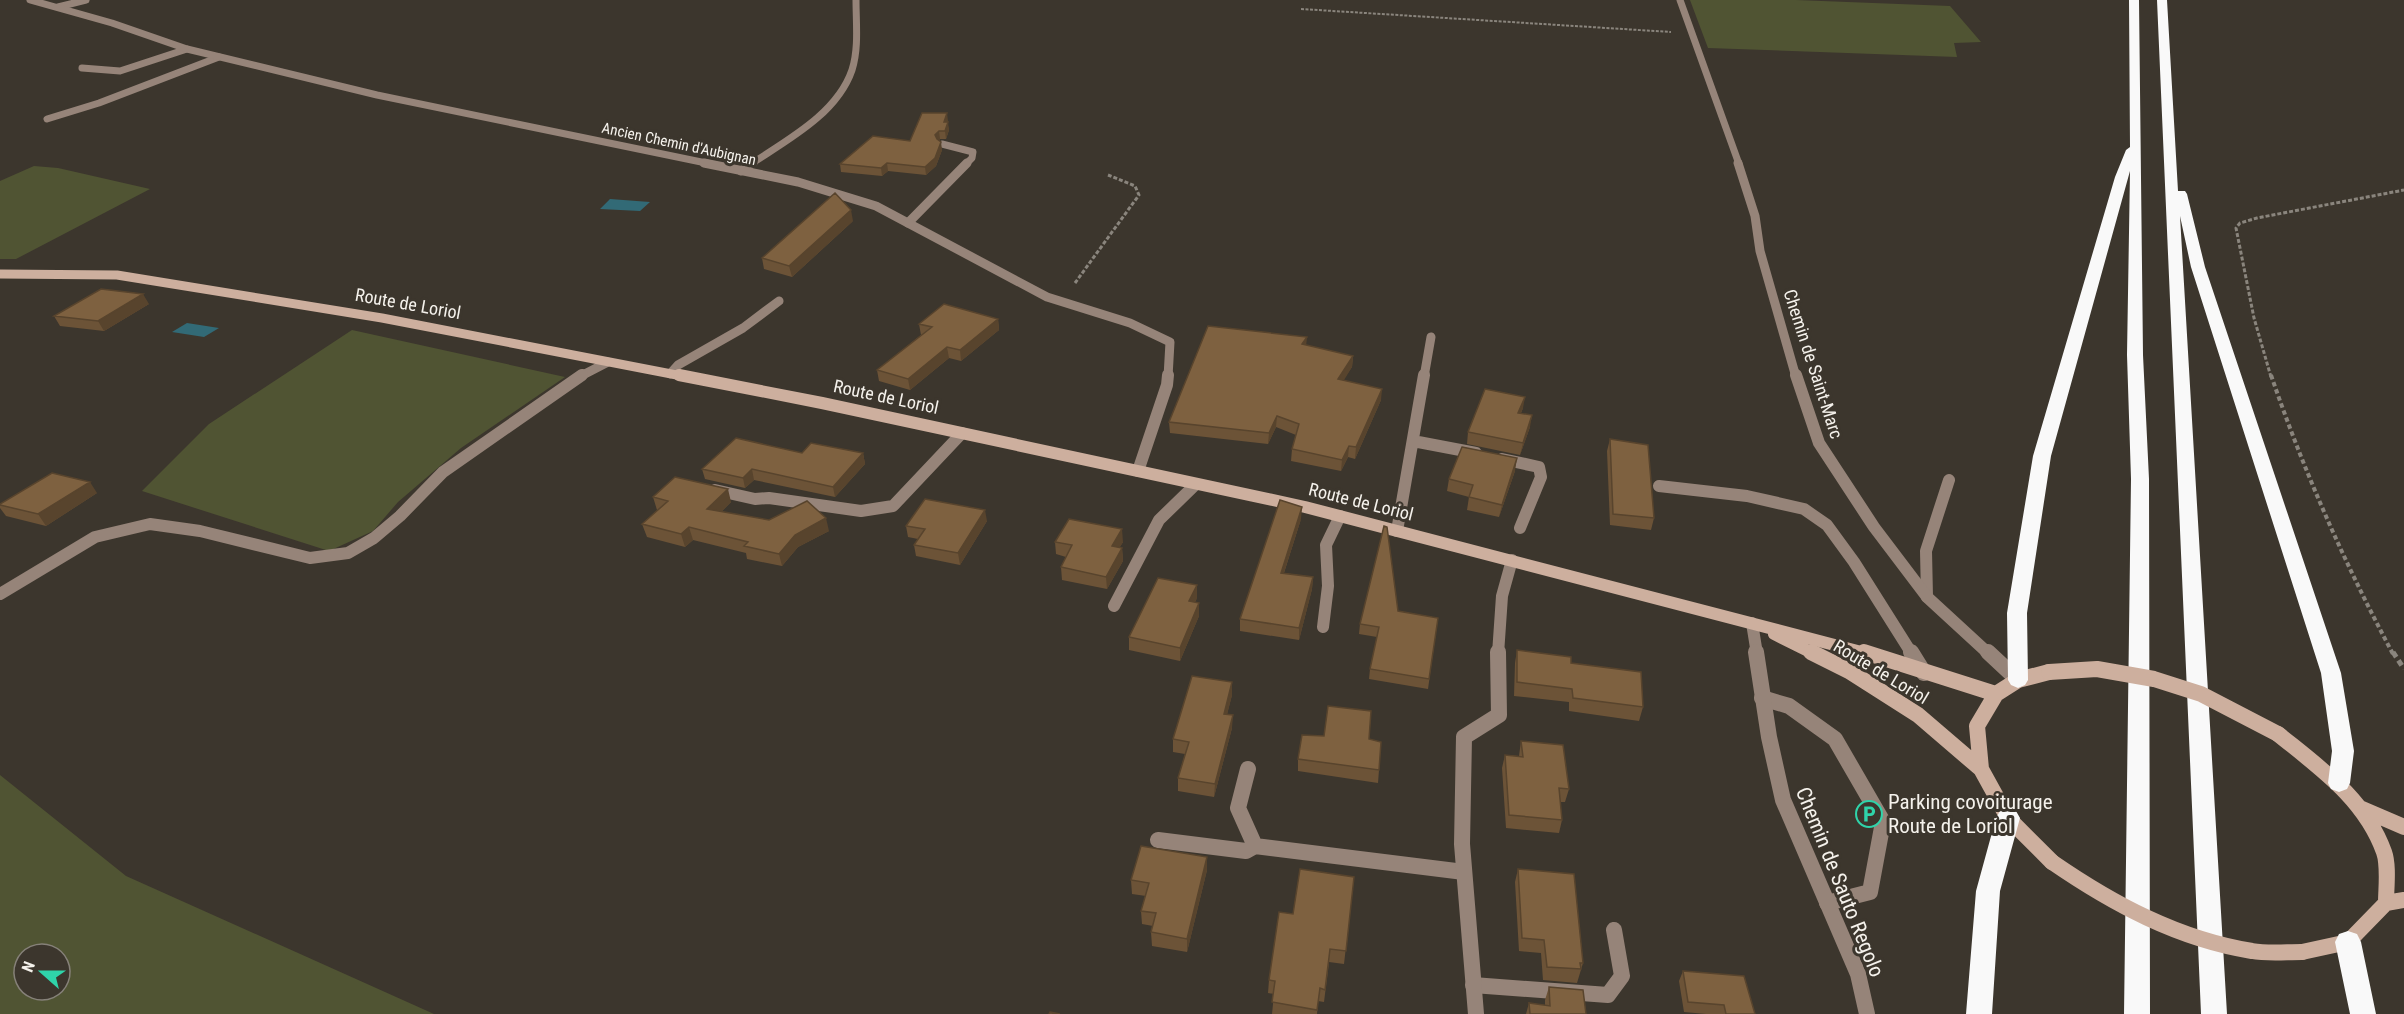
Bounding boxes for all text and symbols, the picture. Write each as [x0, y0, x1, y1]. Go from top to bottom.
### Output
street label: Ancien Chemin d'Aubignan [600, 119, 758, 169]
street label: Route de Loriol [354, 284, 463, 323]
street label: Chemin de Saint-Marc [1779, 287, 1848, 441]
street label: Route de Loriol [832, 375, 941, 418]
street label: Route de Loriol [1307, 478, 1416, 525]
street label: Route de Loriol [1830, 635, 1933, 708]
street label: Chemin de Sauto Regolo [1791, 784, 1889, 980]
place label: Parking covoiturage Route de Loriol [1888, 790, 2053, 838]
parking icon: Parking covoiturage Route de Loriol [1854, 799, 1884, 829]
north arrow [12, 942, 72, 1002]
text: N [18, 959, 39, 975]

